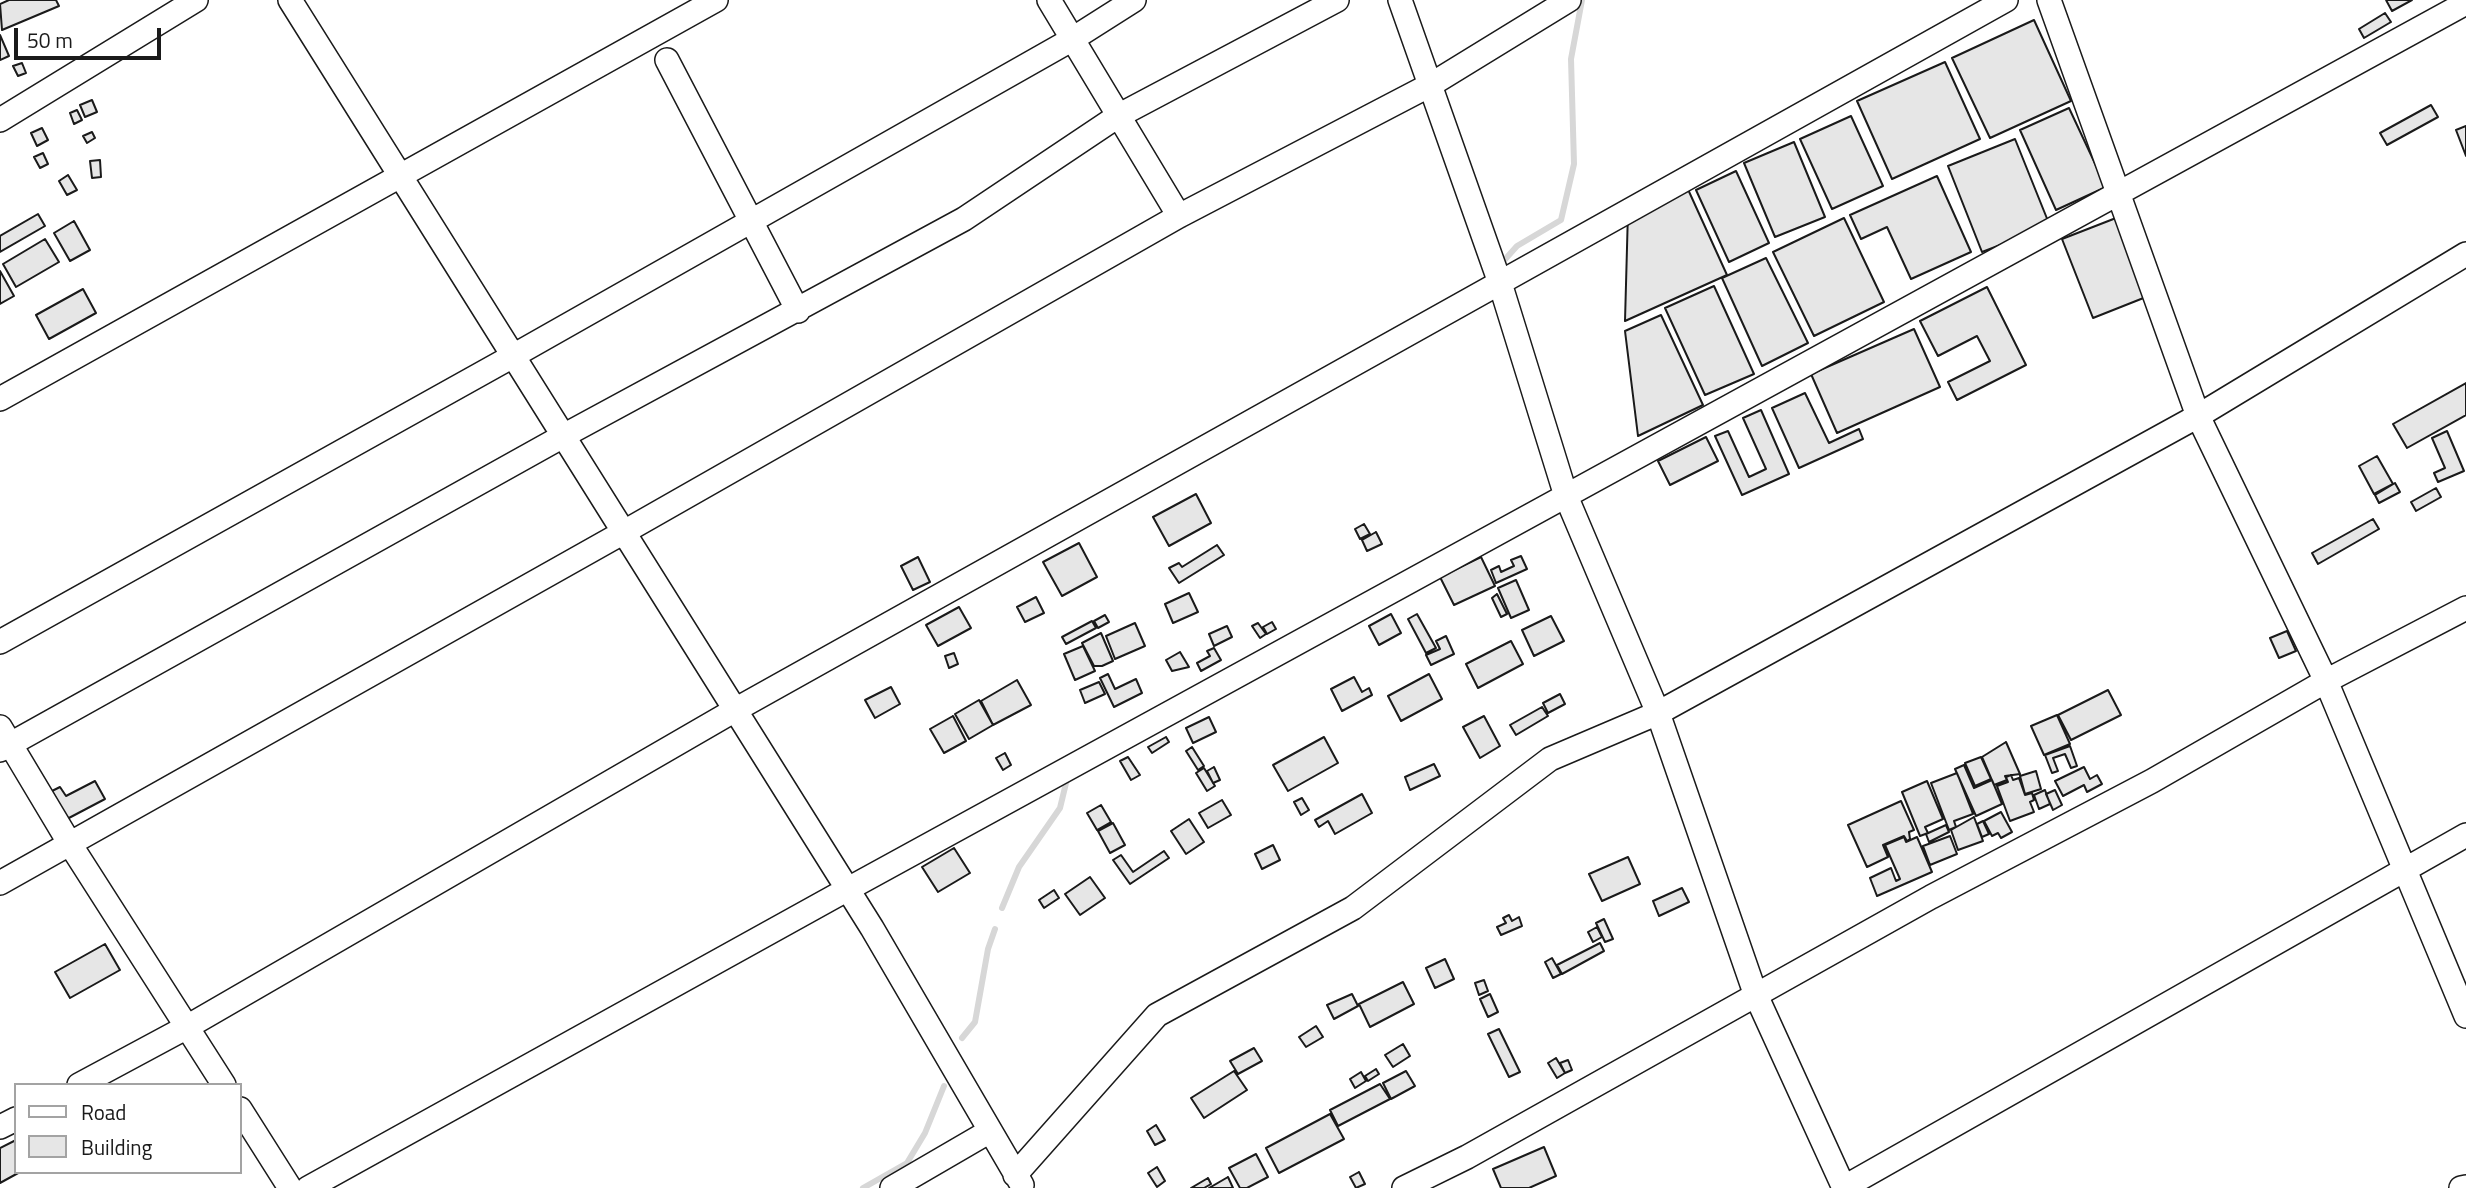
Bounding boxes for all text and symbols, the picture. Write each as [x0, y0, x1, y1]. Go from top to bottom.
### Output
scale bar [18, 14, 164, 58]
text: 50 m [27, 24, 73, 56]
legend [14, 1083, 242, 1174]
text: Road [81, 1096, 126, 1128]
text: Building [81, 1131, 152, 1163]

